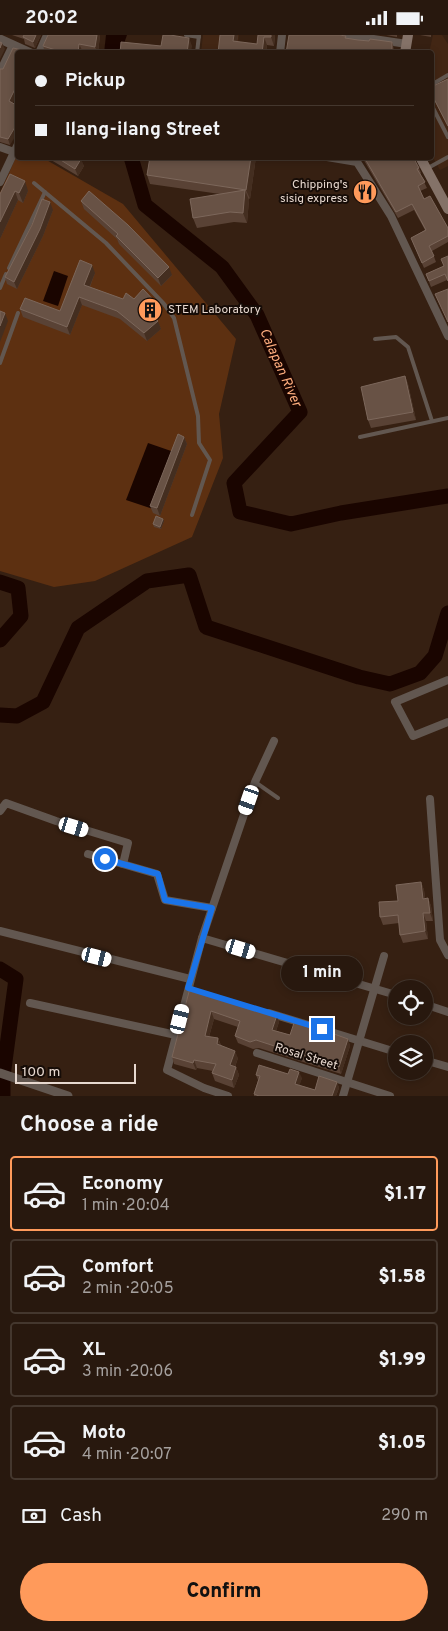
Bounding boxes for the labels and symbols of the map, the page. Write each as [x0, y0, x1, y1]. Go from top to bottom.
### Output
place label: Chipping's sisig express [280, 177, 348, 207]
restaurant icon: Chipping's sisig express [352, 179, 378, 205]
building icon: STEM Laboratory [137, 297, 163, 323]
place label: STEM Laboratory [168, 302, 261, 318]
water label: Calapan River [256, 326, 306, 411]
car [237, 783, 260, 817]
car [57, 815, 90, 839]
route start [94, 848, 116, 870]
car [224, 937, 257, 961]
car [80, 946, 113, 968]
callout: 1 min [281, 957, 363, 991]
car [169, 1003, 190, 1035]
route end [311, 1018, 333, 1040]
street label: Rosal Street [273, 1040, 339, 1074]
scale bar [15, 1061, 136, 1084]

